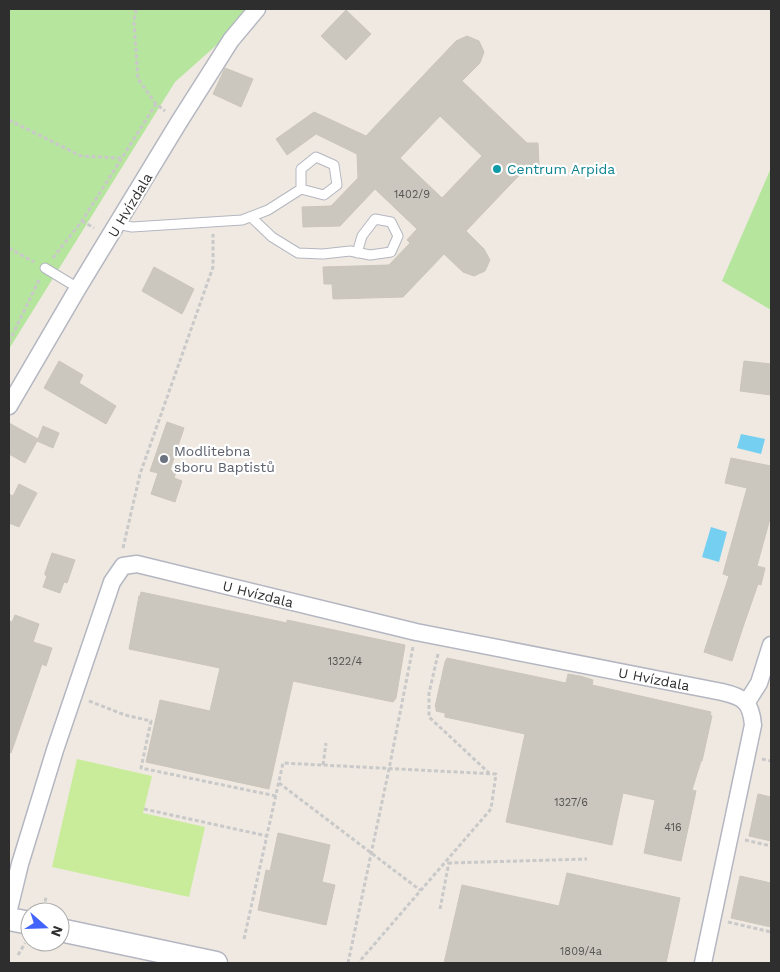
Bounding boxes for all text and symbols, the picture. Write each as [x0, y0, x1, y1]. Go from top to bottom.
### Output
place label: Centrum Arpida [507, 161, 615, 177]
marker: Centrum Arpida [491, 163, 503, 175]
street label: U Hvízdala [105, 170, 155, 240]
house number: 1402/9 [394, 188, 430, 201]
place label: Modlitebna sboru Baptistů [174, 443, 275, 475]
marker: Modlitebna sboru Baptistů [158, 453, 170, 465]
street label: U Hvízdala [221, 577, 295, 611]
house number: 1322/4 [328, 655, 363, 668]
street label: U Hvízdala [617, 664, 691, 694]
house number: 1327/6 [554, 796, 588, 809]
house number: 416 [664, 821, 682, 834]
north arrow [20, 902, 70, 952]
text: N [48, 924, 67, 939]
house number: 1809/4a [560, 945, 602, 958]

